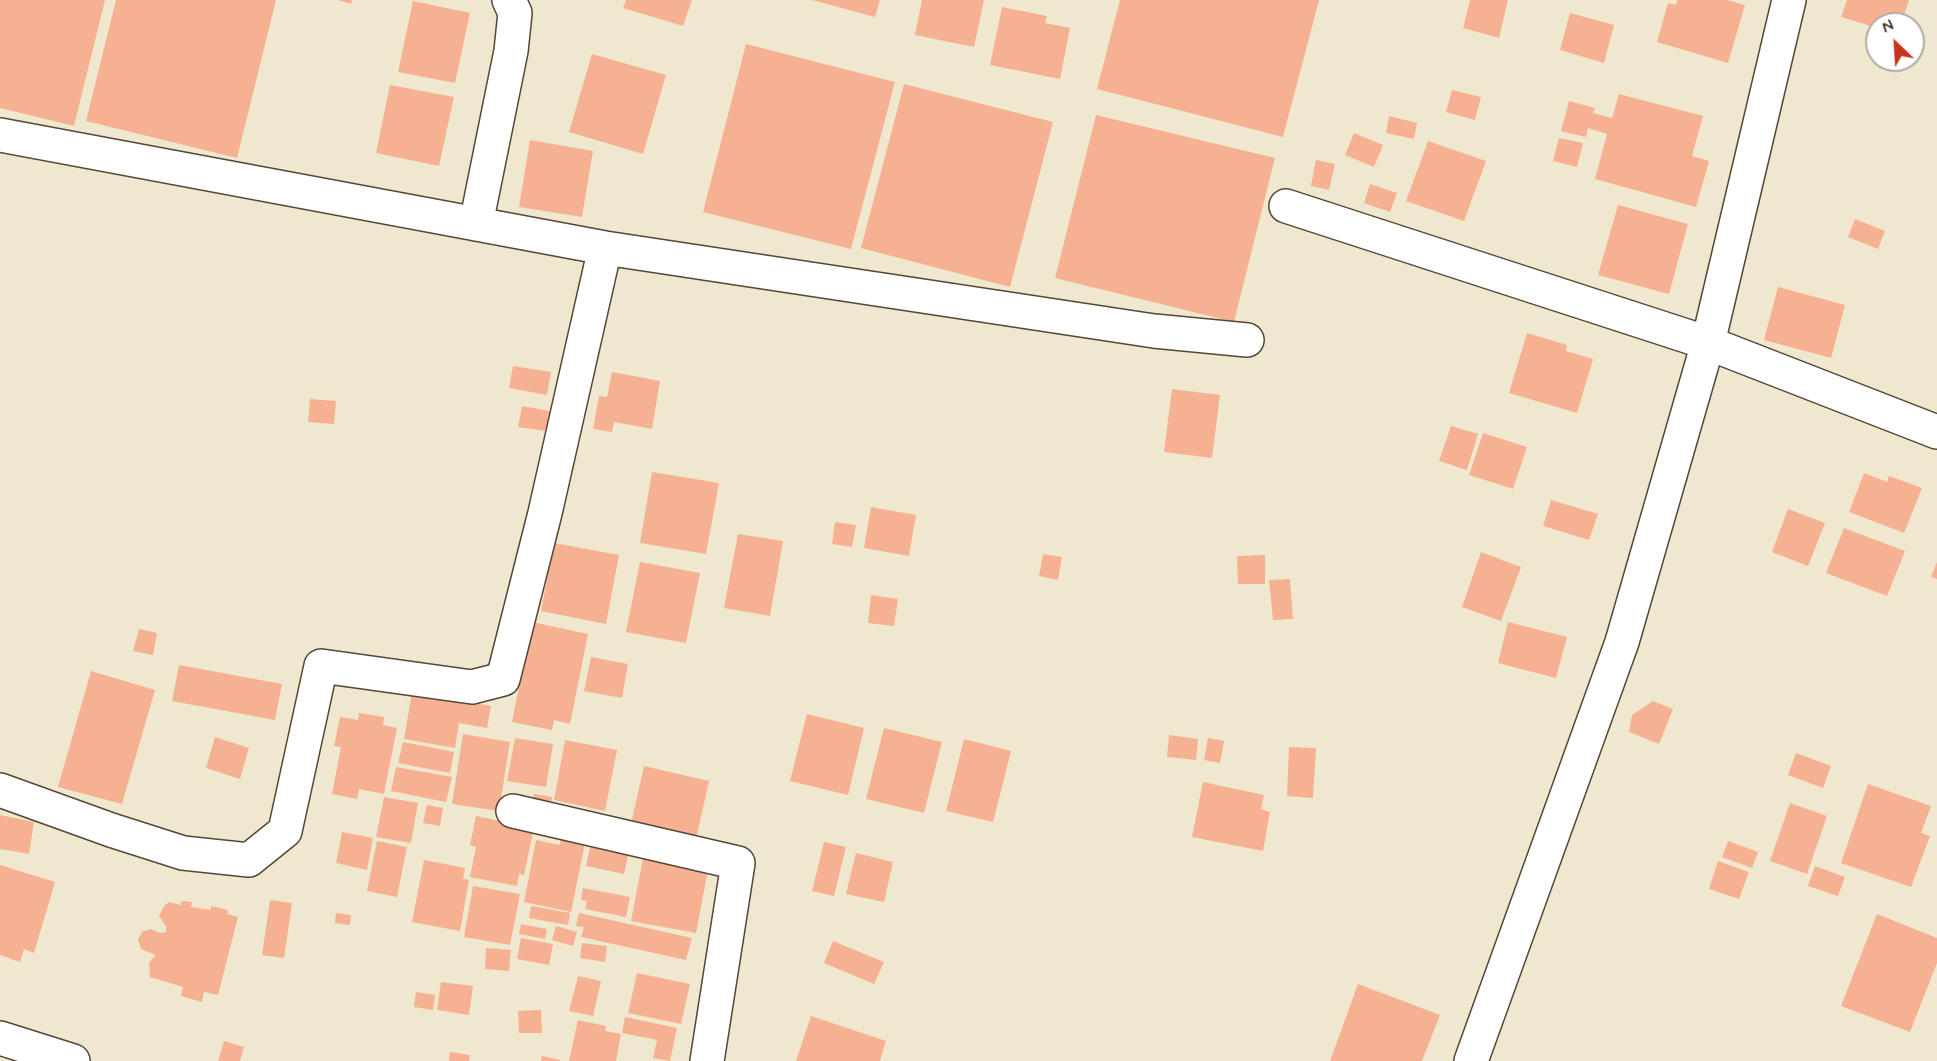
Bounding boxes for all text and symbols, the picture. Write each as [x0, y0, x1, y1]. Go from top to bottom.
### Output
north arrow [1865, 12, 1925, 72]
text: N [1879, 15, 1897, 39]

